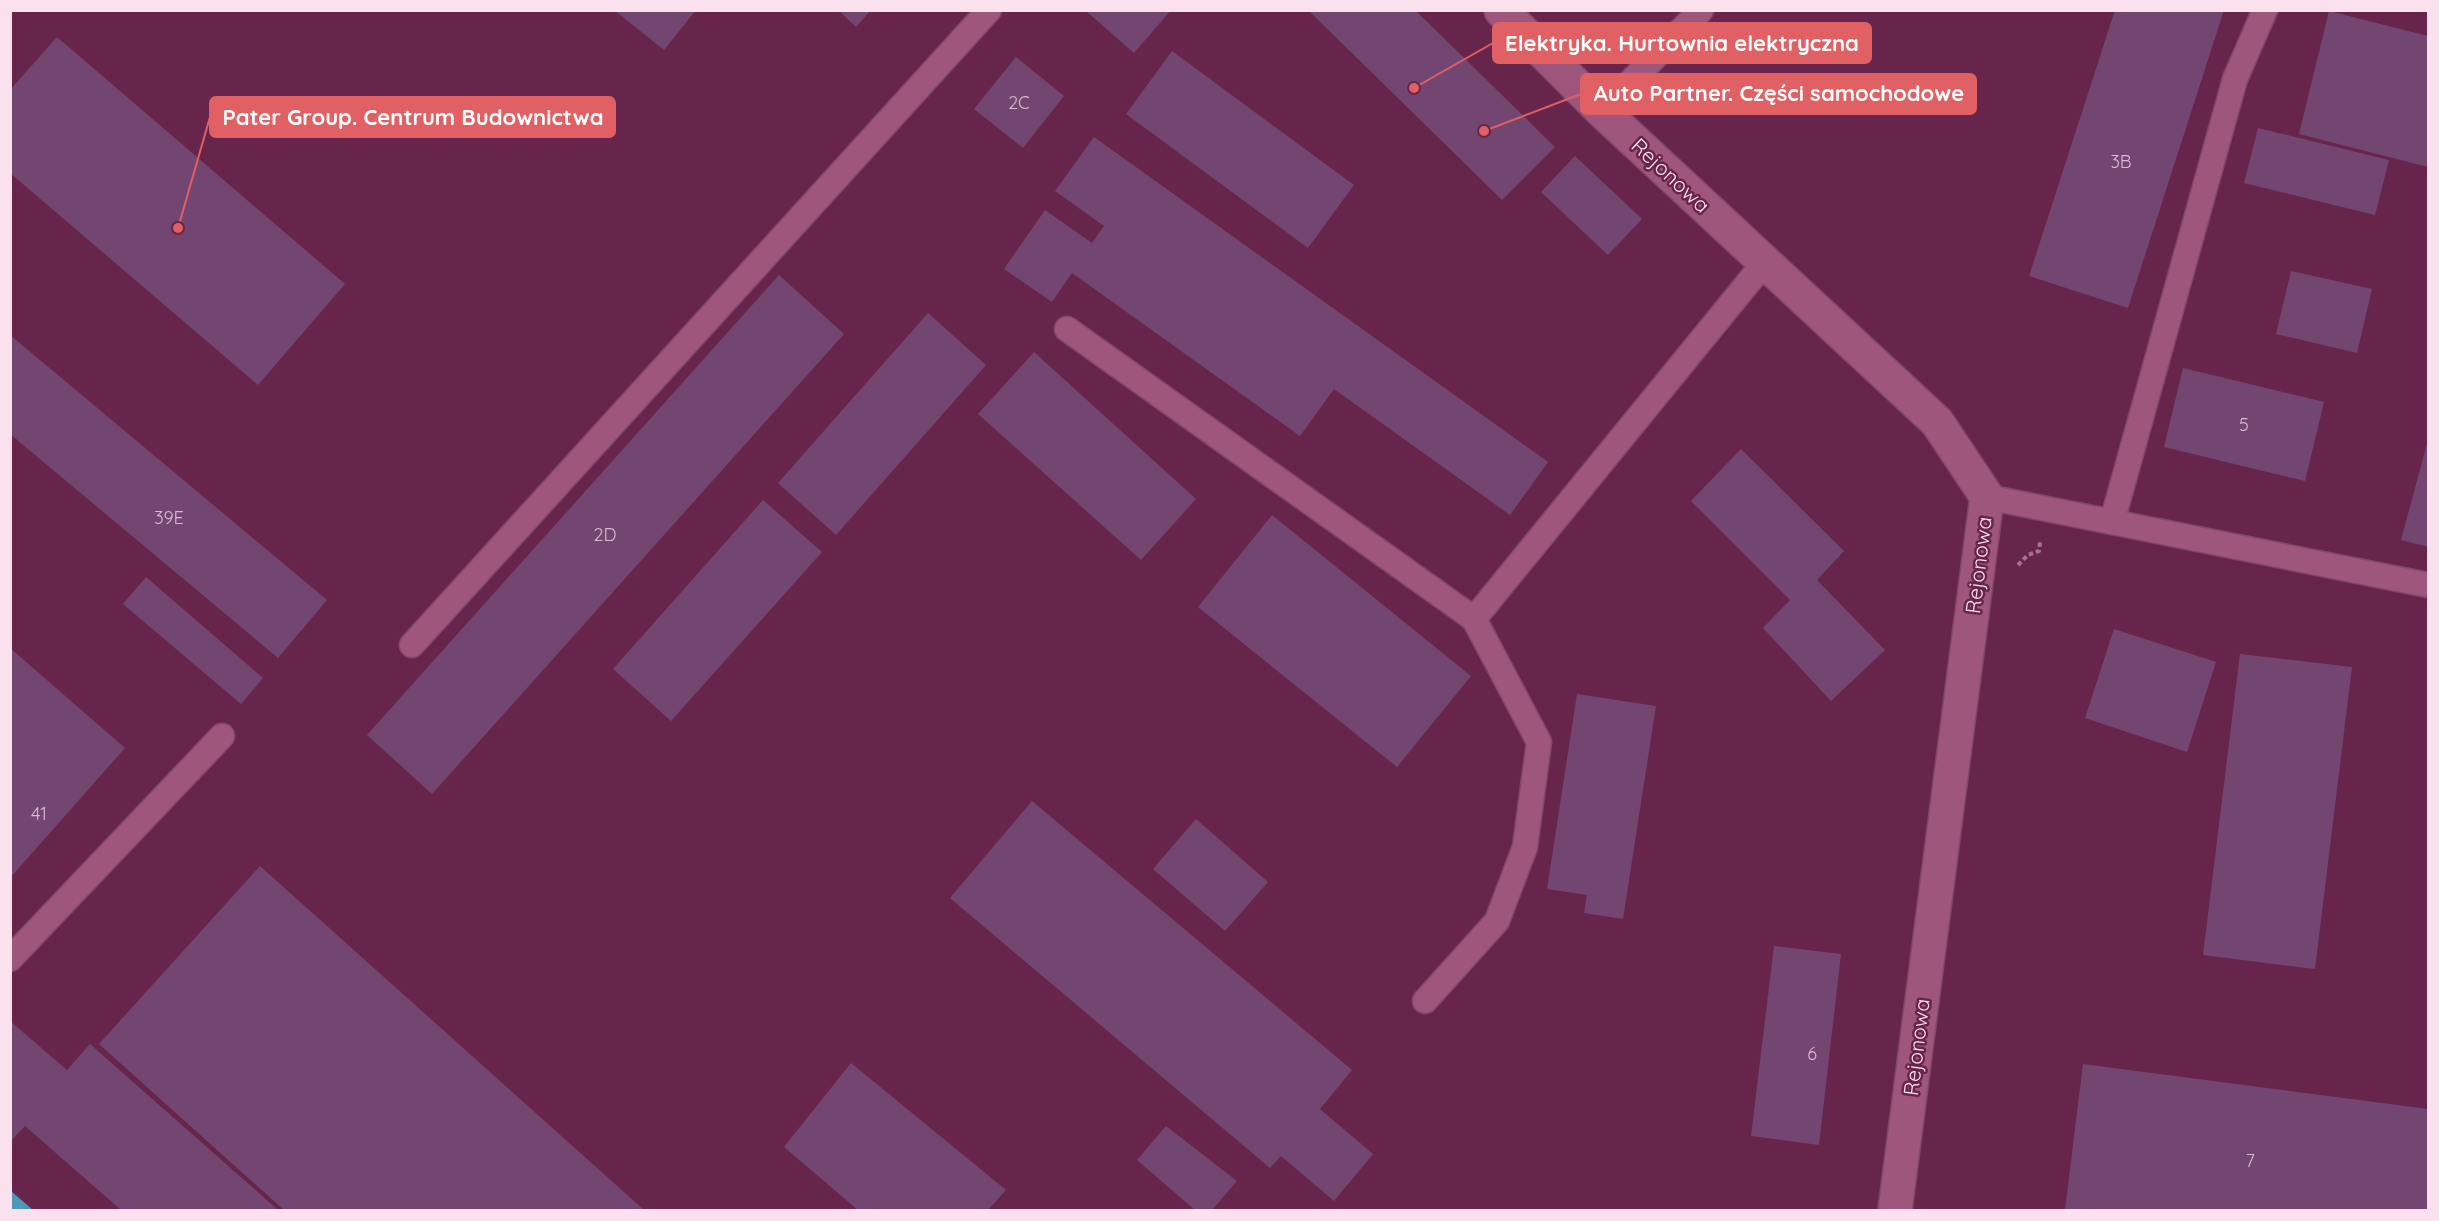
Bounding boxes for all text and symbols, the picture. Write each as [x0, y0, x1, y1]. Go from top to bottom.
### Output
callout: Elektryka. Hurtownia elektryczna [1493, 23, 1871, 63]
text: Elektryka. Hurtownia elektryczna [1505, 29, 1859, 57]
callout: Auto Partner. Części samochodowe [1581, 74, 1976, 114]
text: Auto Partner. Części samochodowe [1594, 79, 1964, 107]
house number: 2C [1008, 91, 1030, 114]
callout: Pater Group. Centrum Budownictwa [210, 97, 615, 137]
text: Pater Group. Centrum Budownictwa [223, 103, 604, 131]
street label: Rejonowa [1626, 132, 1716, 218]
house number: 3B [2110, 150, 2132, 173]
house number: 5 [2239, 413, 2249, 436]
house number: 39E [154, 506, 184, 529]
street label: Rejonowa [1959, 515, 1997, 615]
house number: 2D [594, 523, 617, 546]
house number: 41 [31, 802, 47, 825]
street label: Rejonowa [1897, 997, 1935, 1097]
house number: 6 [1807, 1042, 1817, 1065]
house number: 7 [2245, 1149, 2255, 1172]

